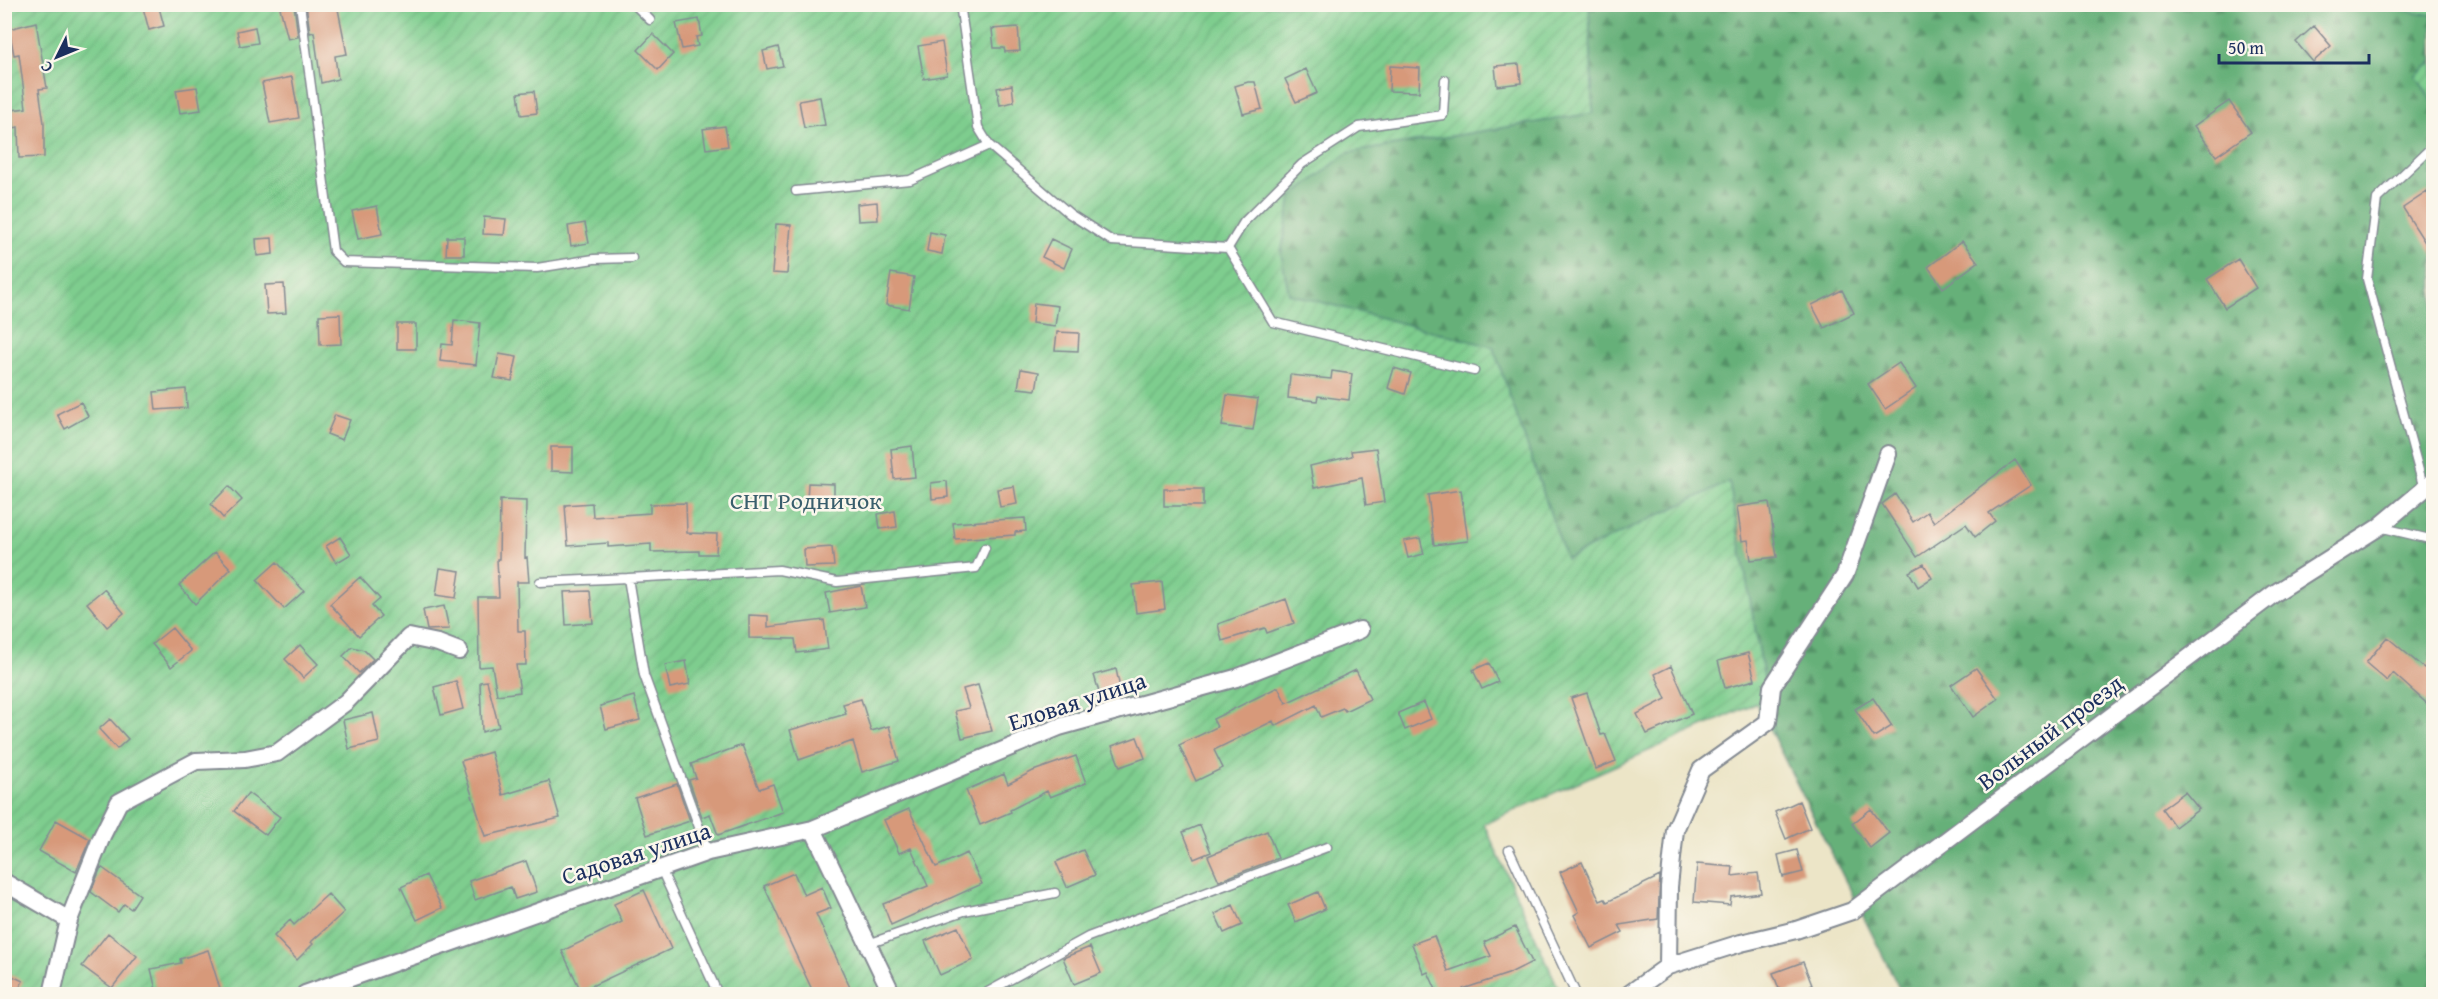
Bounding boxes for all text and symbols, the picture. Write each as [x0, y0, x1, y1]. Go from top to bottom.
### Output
north arrow [27, 27, 87, 87]
scale bar [2219, 27, 2369, 65]
text: 50 m [2228, 34, 2264, 61]
text: С [34, 56, 58, 79]
park label: СНТ Родничок [730, 483, 882, 518]
street label: Еловая улица [1004, 662, 1151, 740]
street label: Вольный проезд [1970, 666, 2130, 798]
street label: Садовая улица [557, 812, 716, 894]

